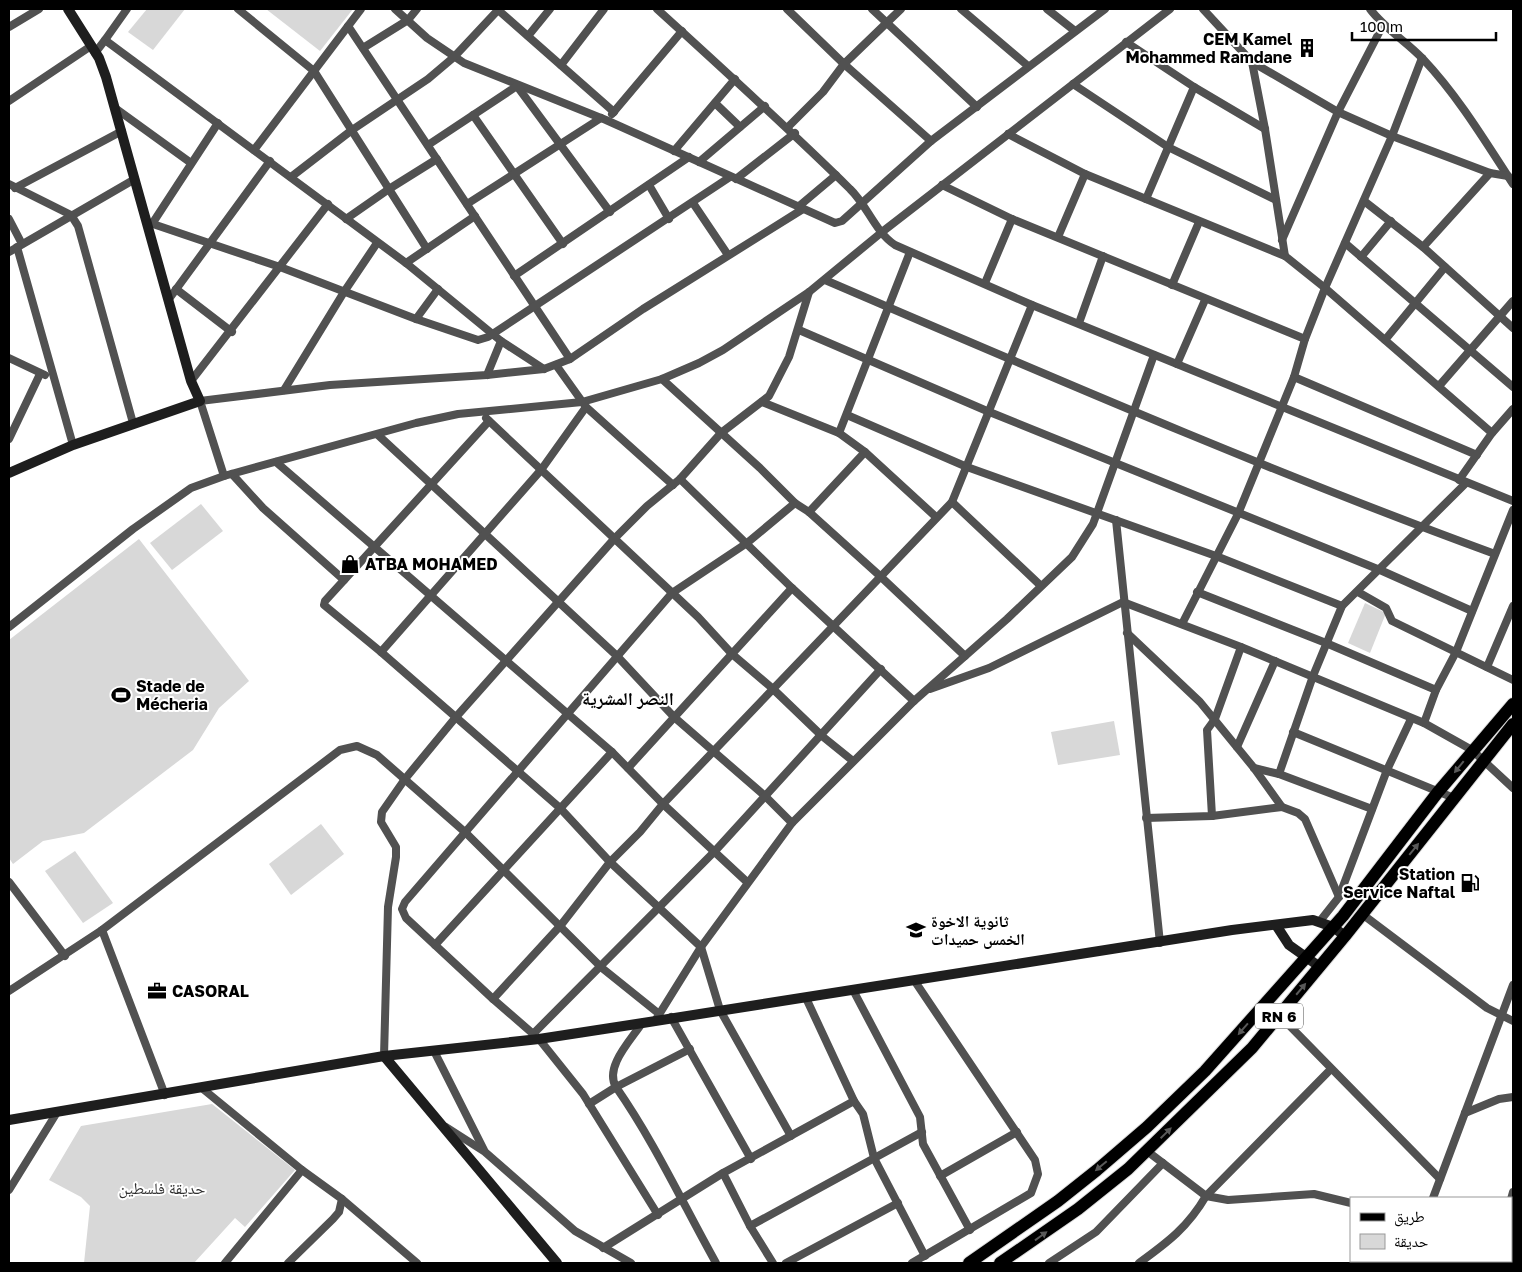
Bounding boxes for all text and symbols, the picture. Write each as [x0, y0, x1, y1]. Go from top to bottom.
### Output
scale bar [1352, 10, 1496, 42]
text: 100 m [1360, 17, 1403, 35]
place label: CEM Kamel Mohammed Ramdane [1126, 29, 1293, 67]
building icon: CEM Kamel Mohammed Ramdane [1296, 37, 1318, 59]
shop icon: ATBA MOHAMED [339, 553, 361, 575]
place label: ATBA MOHAMED [365, 554, 498, 574]
place label: Stade de Mécheria [136, 676, 208, 714]
sports icon: Stade de Mécheria [110, 684, 132, 706]
district label: النصر المشرية [582, 687, 674, 709]
one-way arrow [1453, 760, 1464, 773]
one-way arrow [1408, 843, 1419, 856]
place label: Station Service Naftal [1343, 864, 1456, 902]
fuel station icon: Station Service Naftal [1459, 872, 1481, 894]
place label: ثانوية الاخوة الخمس حميدات [931, 911, 1025, 949]
school or university icon: ثانوية الاخوة الخمس حميدات [905, 919, 927, 941]
office icon: CASORAL [146, 980, 168, 1002]
place label: CASORAL [172, 981, 249, 1001]
one-way arrow [1295, 983, 1306, 995]
road number: RN 6 [1255, 1004, 1303, 1028]
one-way arrow [1237, 1023, 1249, 1035]
one-way arrow [1160, 1127, 1172, 1139]
one-way arrow [1095, 1161, 1108, 1172]
park label: حديقة فلسطين [118, 1178, 206, 1199]
legend [1350, 1197, 1512, 1262]
text: طريق [1394, 1207, 1425, 1227]
one-way arrow [1034, 1231, 1047, 1241]
text: حديقة [1394, 1232, 1429, 1250]

